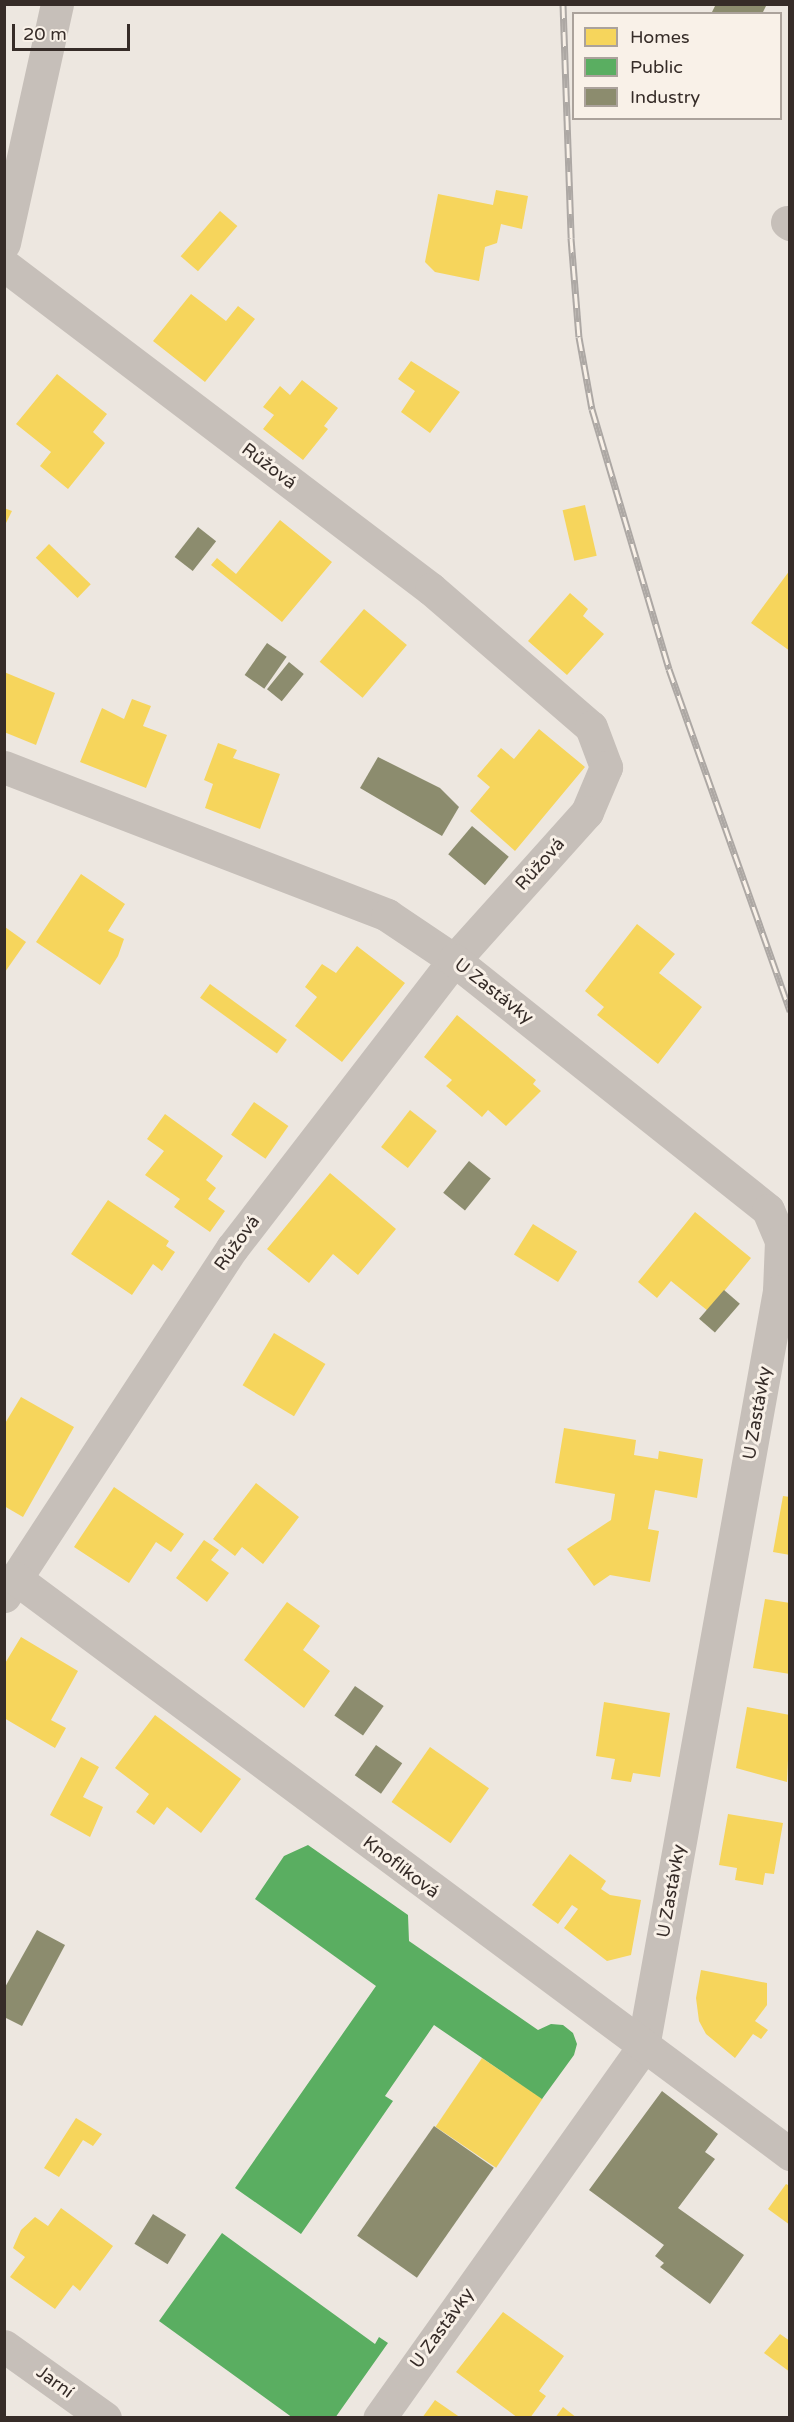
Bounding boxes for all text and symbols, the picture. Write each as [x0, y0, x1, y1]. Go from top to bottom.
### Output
scale bar [15, 12, 134, 50]
legend [572, 12, 782, 120]
text: 20 m [23, 23, 67, 45]
text: Homes [630, 26, 690, 48]
text: Public [630, 56, 683, 78]
text: Industry [630, 86, 700, 108]
street label: Růžová [237, 438, 301, 494]
street label: Růžová [511, 833, 569, 895]
street label: U Zastávky [450, 953, 538, 1029]
street label: Růžová [210, 1211, 264, 1275]
street label: U Zastávky [738, 1365, 776, 1461]
street label: Knoflíková [359, 1831, 443, 1903]
street label: U Zastávky [652, 1843, 690, 1939]
street label: U Zastávky [406, 2283, 478, 2373]
street label: Jarní [32, 2361, 78, 2403]

